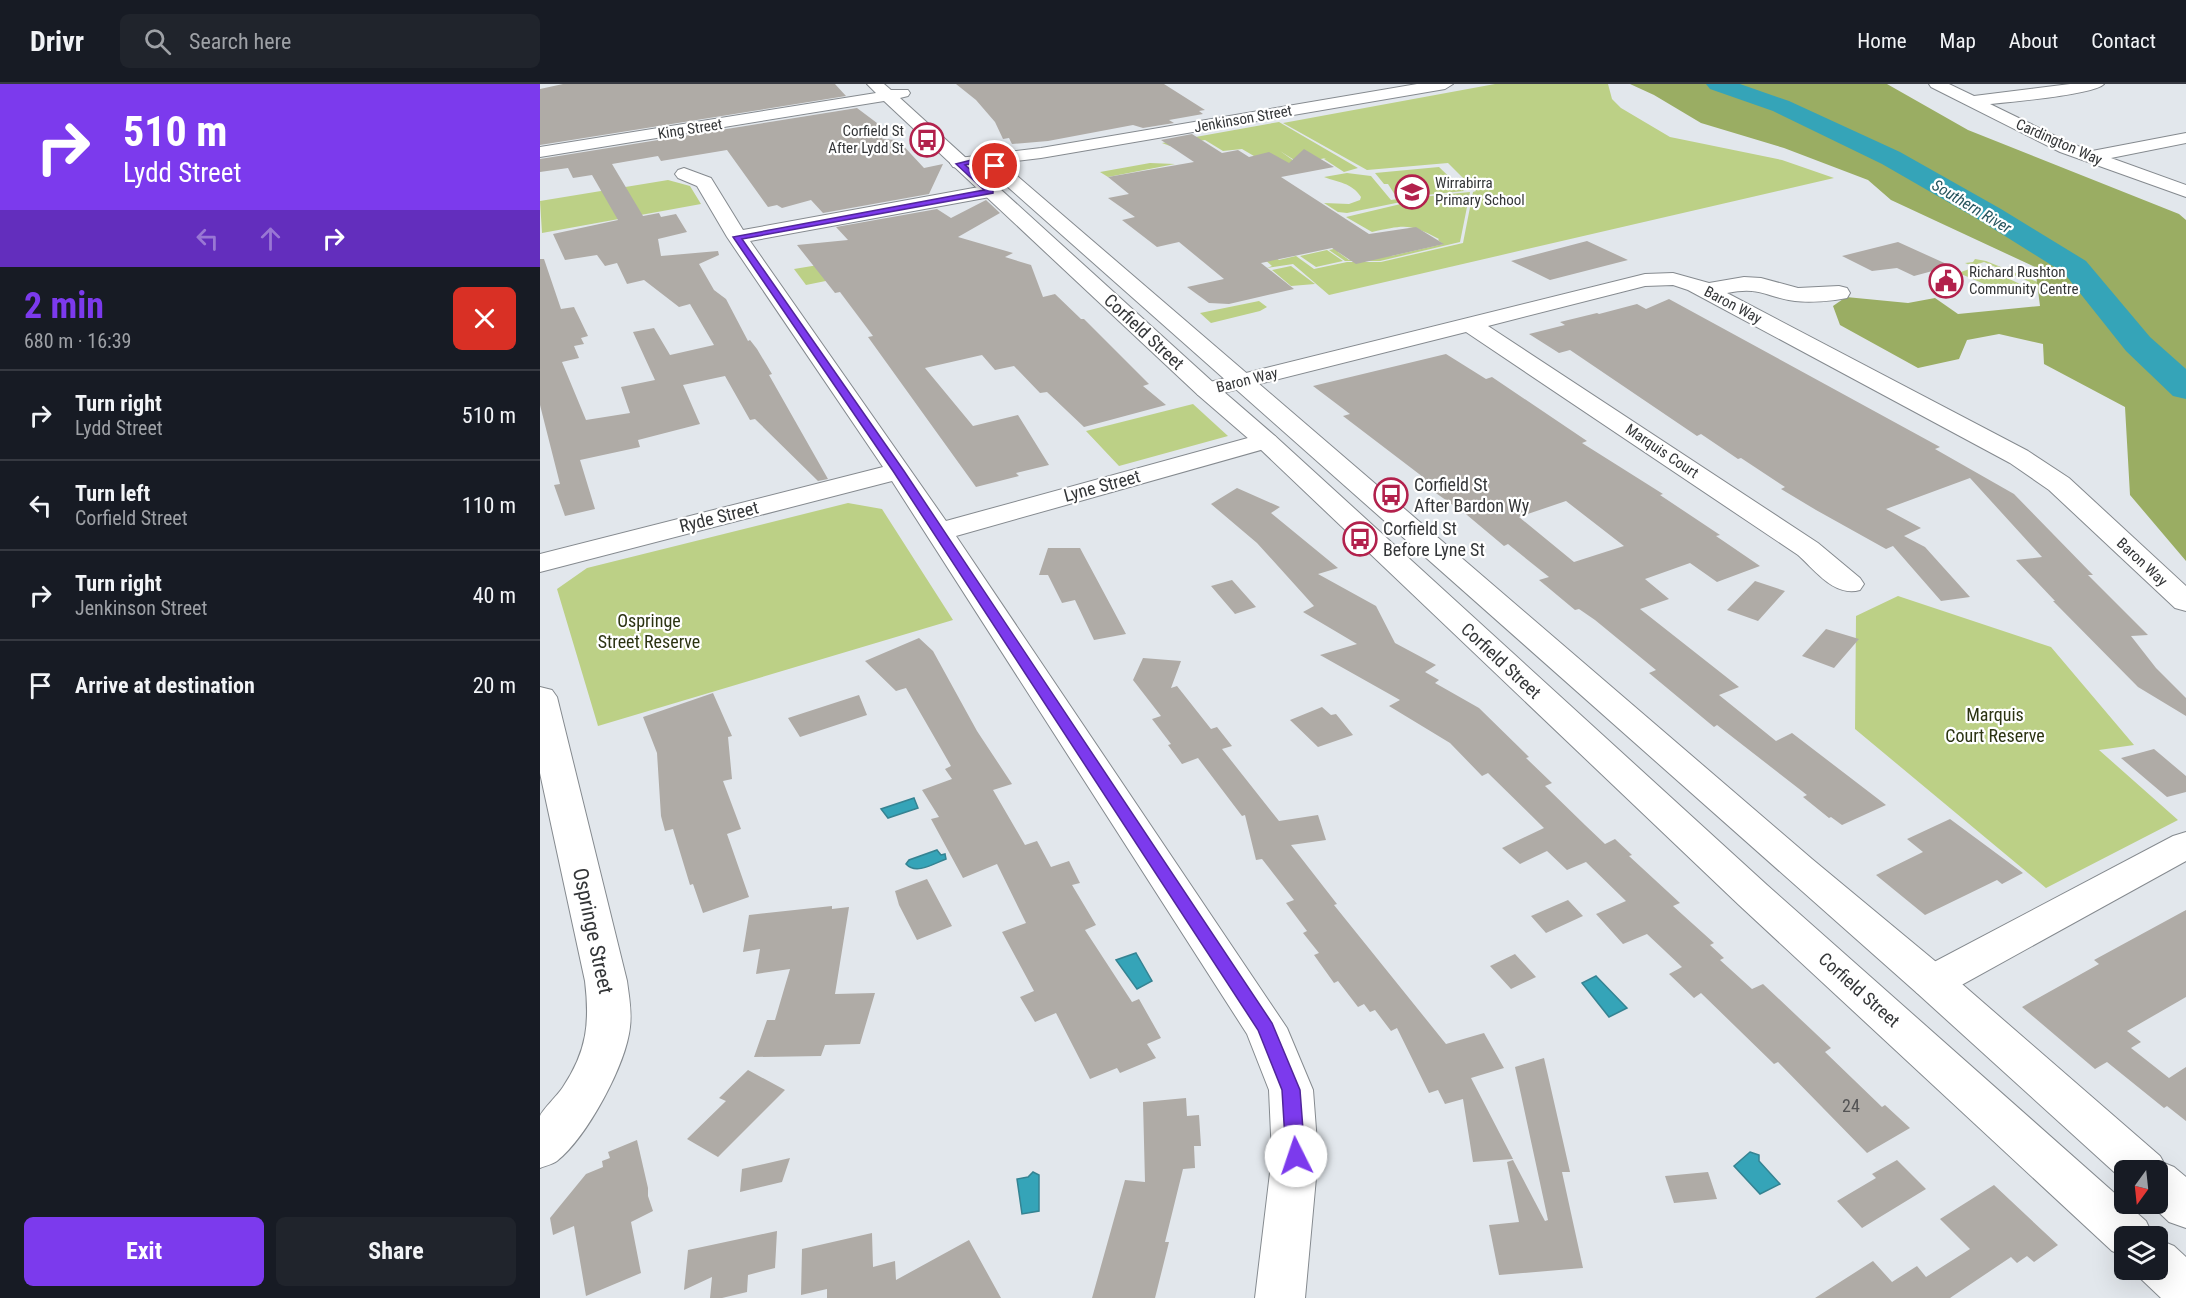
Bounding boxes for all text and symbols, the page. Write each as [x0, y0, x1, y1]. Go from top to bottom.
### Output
search box [120, 14, 540, 68]
text: Drivr [30, 25, 84, 58]
icon: search [141, 25, 174, 58]
text: Search here [189, 29, 291, 54]
text: Home [1857, 29, 1907, 53]
text: Map [1940, 29, 1976, 53]
text: About [2009, 29, 2058, 53]
text: Contact [2091, 29, 2156, 53]
street label: Jenkinson Street [1193, 102, 1293, 136]
text: 510 m [123, 107, 228, 156]
icon: right [24, 108, 102, 186]
street label: King Street [657, 115, 723, 143]
street label: Cardington Way [2013, 115, 2105, 169]
place label: Corfield St After Lydd St [828, 122, 904, 157]
bus stop icon: Corfield St After Lydd St [909, 122, 945, 158]
pin [969, 140, 1020, 191]
icon: arrive [978, 149, 1011, 182]
text: Lydd Street [123, 157, 241, 189]
school or university icon: Wirrabirra Primary School [1394, 174, 1430, 210]
place label: Wirrabirra Primary School [1435, 174, 1525, 209]
water label: Southern River [1929, 175, 2016, 238]
icon: left [191, 222, 224, 255]
icon: ahead [254, 222, 287, 255]
icon: right [317, 222, 350, 255]
public building icon: Richard Rushton Community Centre [1928, 263, 1964, 299]
place label: Richard Rushton Community Centre [1969, 263, 2078, 298]
street label: Baron Way [1701, 282, 1765, 328]
text: 2 min [24, 285, 104, 327]
button: close [453, 287, 516, 350]
street label: Corfield Street [1100, 289, 1189, 374]
text: 680 m · 16:39 [24, 329, 131, 353]
street label: Baron Way [1214, 364, 1280, 396]
text: Turn right [75, 391, 162, 416]
icon: right [24, 399, 57, 432]
text: 510 m [462, 403, 516, 428]
text: Lydd Street [75, 416, 163, 440]
street label: Marquis Court [1622, 420, 1702, 482]
street label: Lyne Street [1061, 465, 1142, 506]
place label: Corfield St After Bardon Wy [1414, 474, 1530, 516]
bus stop icon: Corfield St After Bardon Wy [1373, 477, 1409, 513]
text: Turn left [75, 481, 150, 506]
icon: left [24, 489, 57, 522]
text: 110 m [462, 493, 516, 518]
street label: Ryde Street [677, 497, 761, 536]
text: Corfield Street [75, 506, 188, 530]
place label: Corfield St Before Lyne St [1383, 518, 1485, 560]
bus stop icon: Corfield St Before Lyne St [1342, 521, 1378, 557]
street label: Baron Way [2113, 534, 2171, 590]
text: Turn right [75, 571, 162, 596]
icon: right [24, 579, 57, 612]
text: 40 m [473, 583, 516, 608]
text: Jenkinson Street [75, 596, 207, 620]
park label: Ospringe Street Reserve [598, 610, 700, 652]
street label: Corfield Street [1457, 618, 1546, 703]
icon: arrive [24, 669, 57, 702]
text: Arrive at destination [75, 673, 255, 698]
text: 20 m [473, 673, 516, 698]
park label: Marquis Court Reserve [1945, 704, 2045, 746]
street label: Ospringe Street [568, 866, 618, 996]
street label: Corfield Street [1815, 948, 1904, 1031]
house number: 24 [1842, 1095, 1860, 1116]
position arrow [1264, 1124, 1328, 1188]
north arrow [2114, 1160, 2168, 1214]
map controls [2114, 1160, 2168, 1280]
button: Exit [24, 1217, 264, 1286]
button: Share [276, 1217, 516, 1286]
button: layers [2114, 1226, 2168, 1280]

